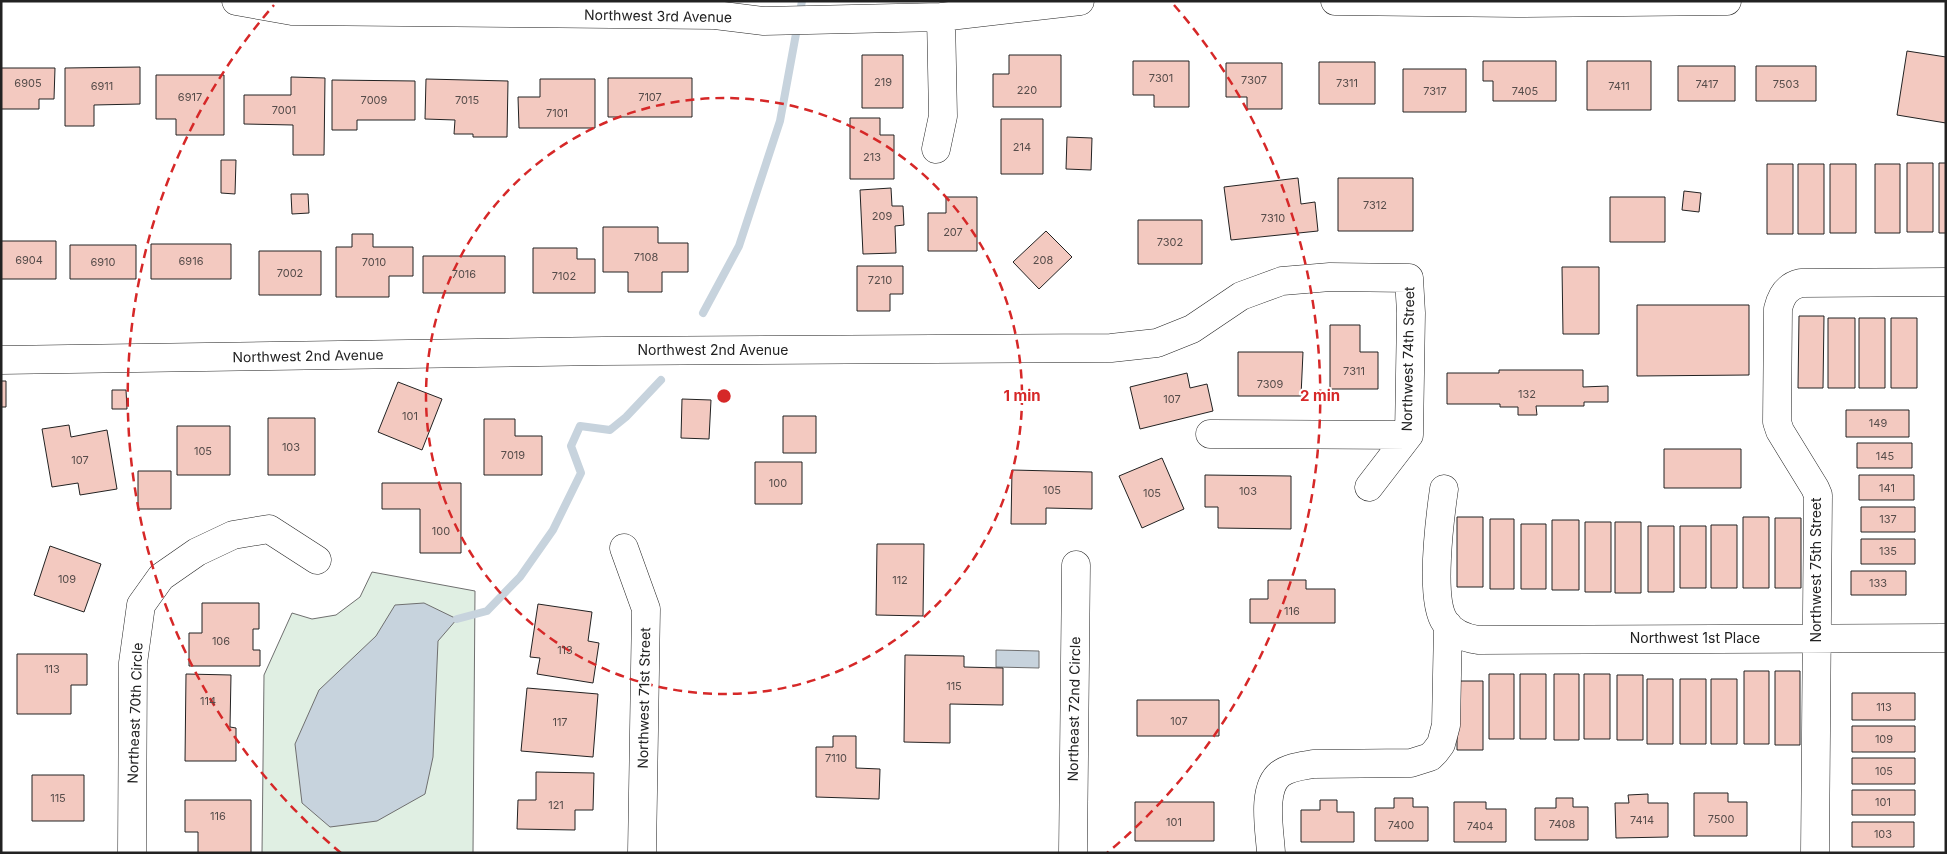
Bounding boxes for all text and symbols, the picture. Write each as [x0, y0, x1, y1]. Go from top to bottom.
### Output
street label: Northwest 3rd Avenue [584, 6, 732, 25]
house number: 7301 [1149, 71, 1173, 85]
house number: 7307 [1241, 73, 1267, 87]
house number: 219 [874, 75, 892, 89]
house number: 6905 [14, 76, 42, 90]
house number: 7311 [1336, 76, 1358, 90]
house number: 7417 [1695, 77, 1719, 91]
house number: 7503 [1773, 77, 1799, 91]
house number: 6911 [91, 79, 113, 93]
house number: 7411 [1608, 79, 1630, 93]
house number: 220 [1017, 83, 1037, 97]
house number: 7317 [1423, 84, 1447, 98]
house number: 7405 [1512, 84, 1538, 98]
house number: 6917 [178, 90, 202, 104]
house number: 7107 [638, 90, 662, 104]
house number: 7009 [361, 93, 388, 107]
house number: 7015 [455, 93, 479, 107]
house number: 7001 [272, 103, 296, 117]
house number: 7101 [546, 106, 568, 120]
house number: 214 [1013, 140, 1031, 154]
house number: 213 [863, 150, 881, 164]
house number: 7312 [1363, 198, 1387, 212]
house number: 209 [872, 209, 892, 223]
house number: 7310 [1261, 211, 1285, 225]
house number: 207 [943, 225, 963, 239]
house number: 7302 [1157, 235, 1183, 249]
house number: 7108 [634, 250, 658, 264]
house number: 6904 [15, 253, 43, 267]
house number: 208 [1033, 253, 1053, 267]
house number: 6916 [179, 254, 204, 268]
house number: 6910 [90, 255, 116, 269]
house number: 7010 [362, 255, 386, 269]
house number: 7002 [277, 266, 303, 280]
house number: 7016 [452, 267, 476, 281]
house number: 7102 [552, 269, 576, 283]
house number: 7210 [868, 273, 892, 287]
street label: Northwest 74th Street [1398, 286, 1417, 432]
street label: Northwest 2nd Avenue [637, 341, 789, 358]
street label: Northwest 2nd Avenue [232, 346, 384, 365]
house number: 7311 [1343, 364, 1365, 378]
house number: 7309 [1257, 377, 1283, 391]
text: 1 min [1003, 386, 1041, 405]
text: 2 min [1300, 386, 1340, 405]
centre of rings [715, 387, 733, 405]
house number: 132 [1518, 387, 1536, 401]
house number: 107 [1163, 392, 1181, 406]
house number: 101 [402, 409, 418, 423]
house number: 149 [1869, 416, 1887, 430]
house number: 103 [282, 440, 300, 454]
house number: 105 [194, 444, 212, 458]
house number: 7019 [501, 448, 525, 462]
house number: 145 [1876, 449, 1894, 463]
house number: 107 [71, 453, 89, 467]
house number: 100 [769, 476, 787, 490]
house number: 141 [1879, 481, 1895, 495]
house number: 105 [1043, 483, 1061, 497]
house number: 103 [1239, 484, 1257, 498]
house number: 105 [1143, 486, 1161, 500]
street label: Northwest 75th Street [1807, 497, 1824, 643]
house number: 137 [1879, 512, 1897, 526]
house number: 100 [432, 524, 450, 538]
house number: 135 [1879, 544, 1897, 558]
house number: 109 [58, 572, 76, 586]
house number: 112 [892, 573, 908, 587]
house number: 133 [1869, 576, 1887, 590]
house number: 116 [1284, 604, 1300, 618]
street label: Northwest 71st Street [634, 627, 653, 769]
street label: Northwest 1st Place [1630, 629, 1760, 646]
house number: 106 [212, 634, 230, 648]
street label: Northeast 72nd Circle [1064, 636, 1083, 782]
street label: Northeast 70th Circle [124, 642, 145, 784]
house number: 113 [557, 643, 573, 657]
house number: 113 [44, 662, 60, 676]
house number: 115 [946, 679, 962, 693]
house number: 114 [200, 694, 216, 708]
house number: 113 [1876, 700, 1892, 714]
house number: 107 [1170, 714, 1188, 728]
house number: 117 [552, 715, 568, 729]
house number: 109 [1875, 732, 1893, 746]
house number: 7110 [825, 751, 847, 765]
house number: 105 [1875, 764, 1893, 778]
house number: 115 [50, 791, 66, 805]
house number: 101 [1875, 795, 1891, 809]
house number: 121 [548, 798, 564, 812]
house number: 116 [210, 809, 226, 823]
house number: 7500 [1708, 812, 1734, 826]
house number: 7414 [1630, 813, 1654, 827]
house number: 101 [1166, 815, 1182, 829]
house number: 7408 [1549, 817, 1575, 831]
house number: 7400 [1388, 818, 1414, 832]
house number: 7404 [1467, 819, 1493, 833]
house number: 103 [1874, 827, 1892, 841]

